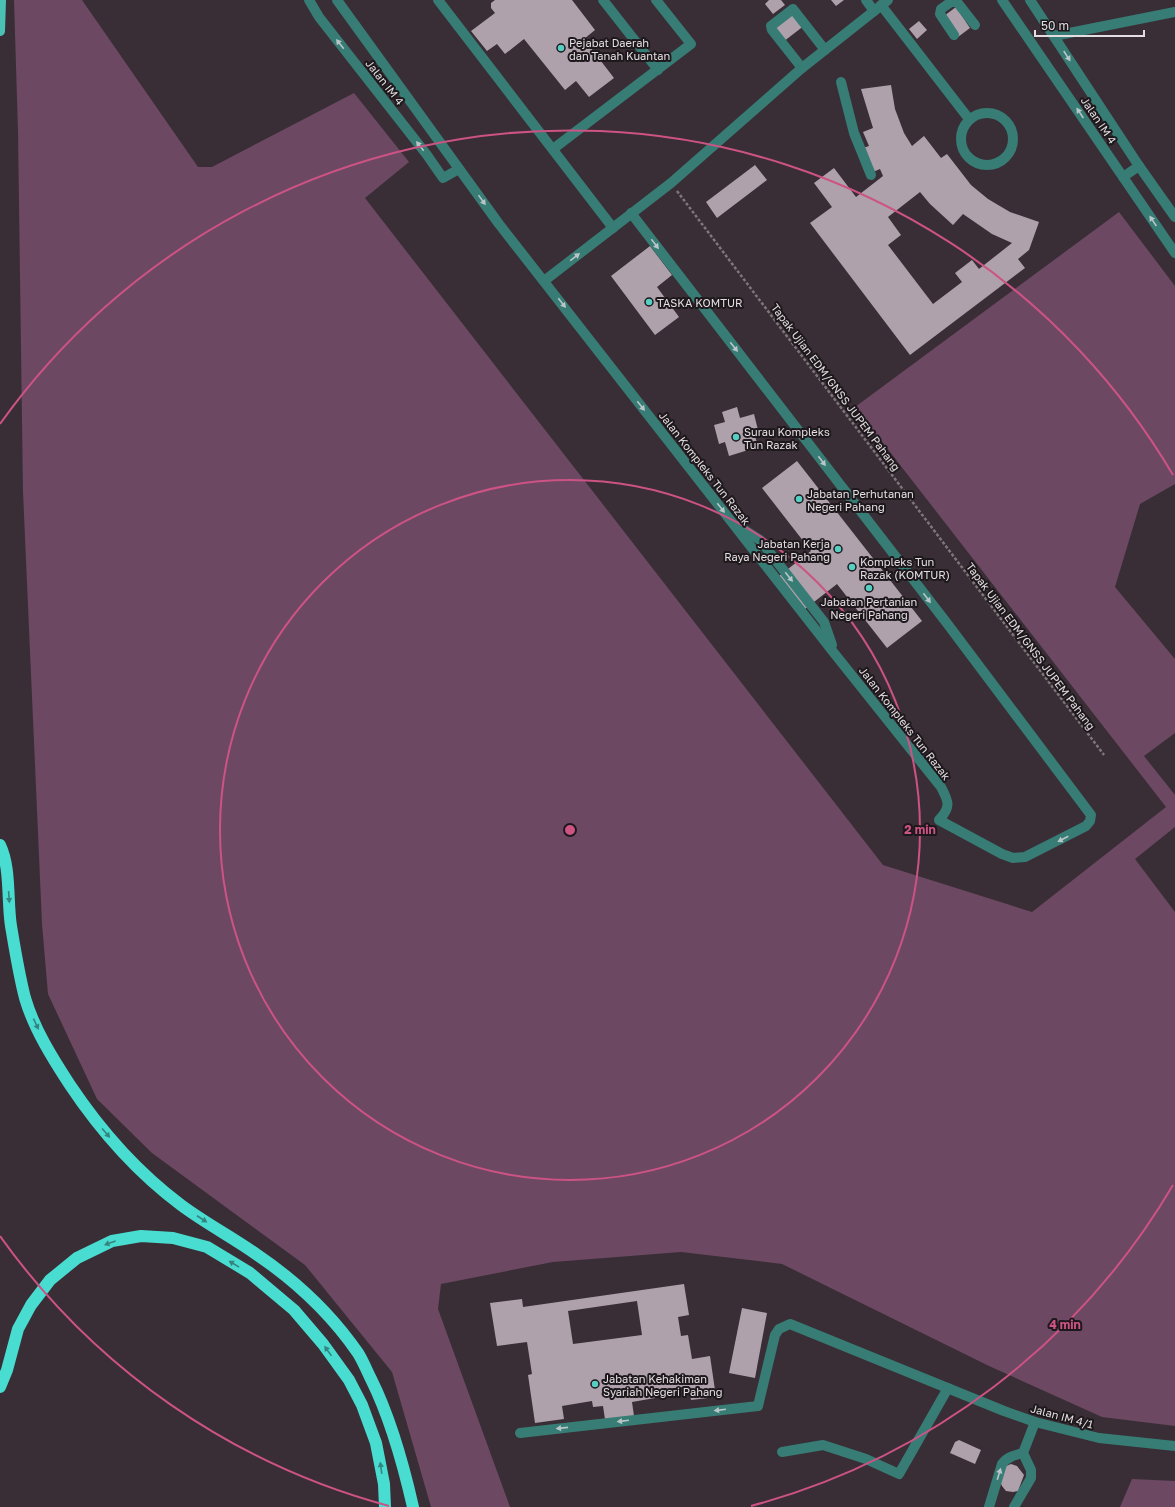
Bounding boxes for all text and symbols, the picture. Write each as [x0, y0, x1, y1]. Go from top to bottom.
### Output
scale bar [1035, 12, 1144, 38]
text: 50 m [1041, 18, 1069, 33]
place label: Pejabat Daerah dan Tanah Kuantan [569, 36, 670, 62]
one-way arrow [336, 38, 344, 49]
marker: Pejabat Daerah dan Tanah Kuantan [556, 43, 566, 53]
one-way arrow [1063, 50, 1070, 62]
street label: Jalan IM 4 [363, 57, 407, 107]
street label: Jalan IM 4 [1079, 94, 1120, 146]
one-way arrow [1076, 108, 1084, 119]
one-way arrow [416, 141, 425, 152]
one-way arrow [478, 195, 486, 206]
one-way arrow [1149, 215, 1157, 226]
one-way arrow [651, 239, 659, 250]
one-way arrow [570, 253, 581, 262]
place label: TASKA KOMTUR [657, 296, 742, 309]
marker: TASKA KOMTUR [644, 297, 654, 307]
one-way arrow [557, 298, 566, 309]
street label: Tapak Ujian EDM/GNSS JUPEM Pahang [769, 301, 903, 473]
one-way arrow [730, 342, 739, 352]
one-way arrow [637, 400, 646, 411]
street label: Jalan Kompleks Tun Razak [657, 409, 753, 527]
place label: Surau Kompleks Tun Razak [744, 425, 830, 451]
marker: Surau Kompleks Tun Razak [731, 432, 741, 442]
one-way arrow [818, 455, 827, 466]
place label: Jabatan Perhutanan Negeri Pahang [807, 487, 914, 513]
marker: Jabatan Perhutanan Negeri Pahang [794, 494, 804, 504]
one-way arrow [717, 503, 726, 514]
place label: Jabatan Kerja Raya Negeri Pahang [724, 537, 830, 563]
marker: Jabatan Kerja Raya Negeri Pahang [833, 544, 843, 554]
place label: Kompleks Tun Razak (KOMTUR) [860, 555, 950, 581]
street label: Tapak Ujian EDM/GNSS JUPEM Pahang [964, 560, 1098, 732]
marker: Kompleks Tun Razak (KOMTUR) [847, 562, 857, 572]
one-way arrow [785, 572, 793, 582]
marker: Jabatan Pertanian Negeri Pahang [864, 583, 874, 593]
one-way arrow [923, 592, 931, 603]
place label: Jabatan Pertanian Negeri Pahang [821, 595, 917, 621]
street label: Jalan Kompleks Tun Razak [857, 664, 953, 782]
text: 2 min [904, 822, 936, 837]
centre of rings [563, 823, 577, 837]
one-way arrow [1057, 835, 1069, 842]
one-way arrow [5, 891, 12, 903]
one-way arrow [33, 1018, 39, 1029]
one-way arrow [101, 1128, 110, 1138]
one-way arrow [197, 1215, 208, 1222]
one-way arrow [104, 1240, 116, 1246]
one-way arrow [228, 1260, 240, 1267]
text: 4 min [1049, 1317, 1081, 1332]
one-way arrow [324, 1346, 332, 1357]
place label: Jabatan Kehakiman Syariah Negeri Pahang [603, 1372, 723, 1398]
marker: Jabatan Kehakiman Syariah Negeri Pahang [590, 1379, 600, 1389]
street label: Jalan IM 4/1 [1029, 1401, 1095, 1431]
one-way arrow [714, 1407, 726, 1413]
one-way arrow [617, 1418, 629, 1424]
one-way arrow [556, 1425, 568, 1432]
one-way arrow [378, 1462, 384, 1474]
one-way arrow [996, 1467, 1002, 1479]

